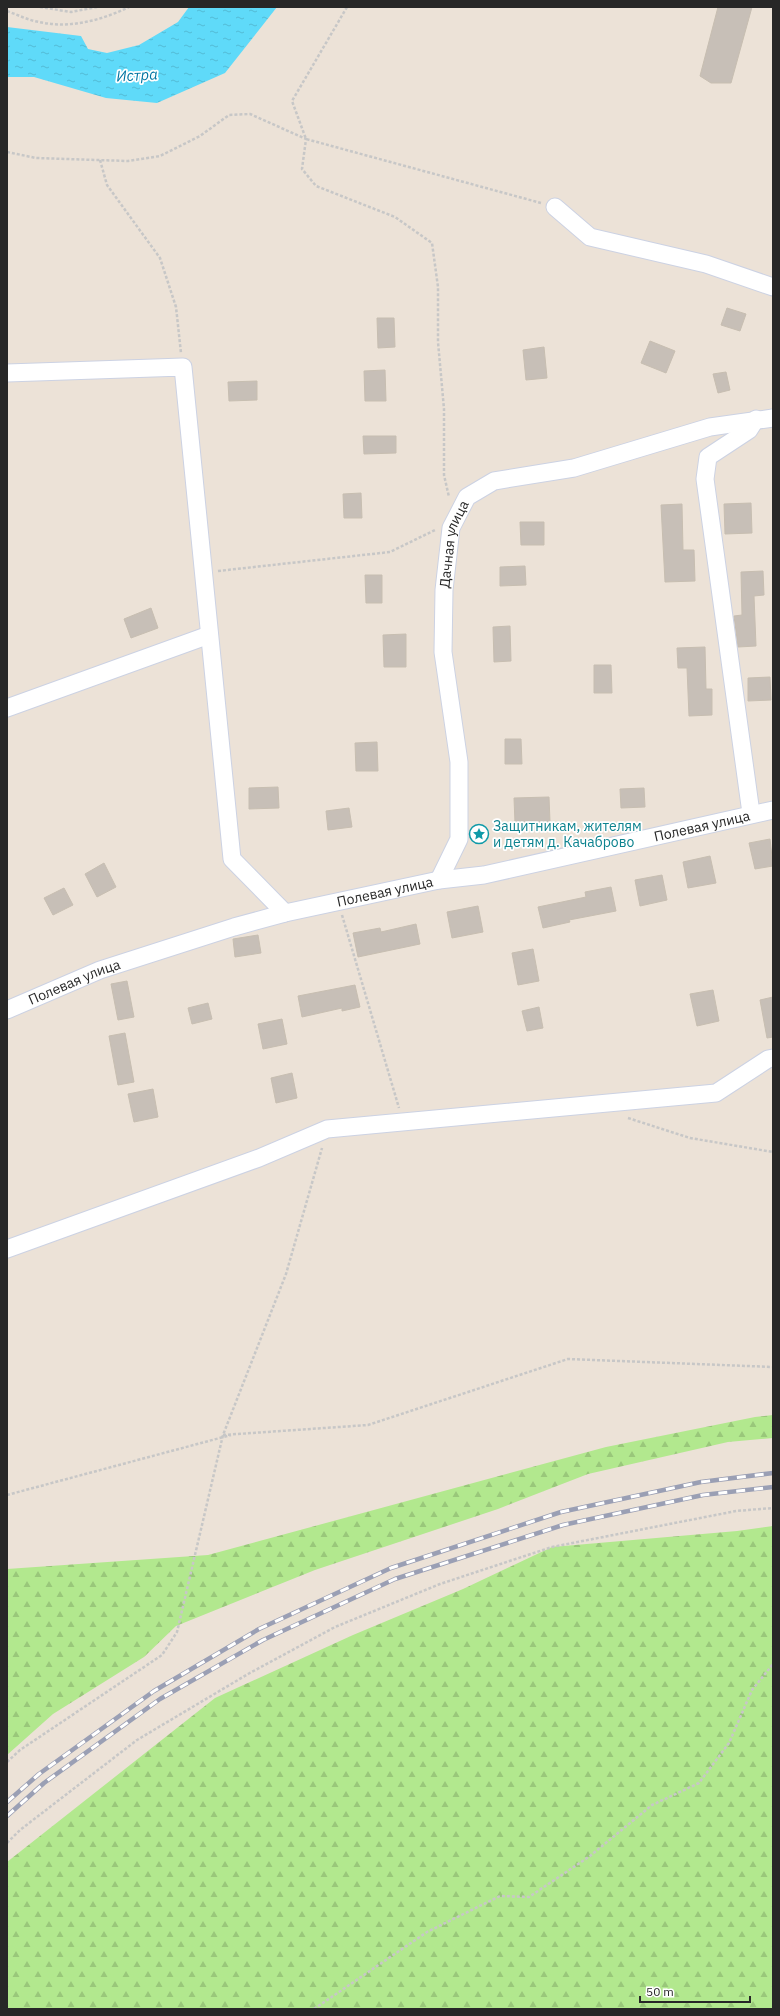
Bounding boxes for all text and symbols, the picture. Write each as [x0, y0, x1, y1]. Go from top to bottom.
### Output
water label: Истра [116, 64, 158, 86]
street label: Дачная улица [435, 497, 473, 589]
street label: Полевая улица [652, 806, 752, 846]
place label: Защитникам, жителям и детям д. Качаброво [493, 817, 642, 851]
place icon: Защитникам, жителям и детям д. Качаброво [468, 823, 490, 845]
street label: Полевая улица [335, 872, 435, 911]
street label: Полевая улица [26, 955, 123, 1009]
scale bar [640, 1978, 750, 2004]
text: 50 m [646, 1984, 674, 1999]

